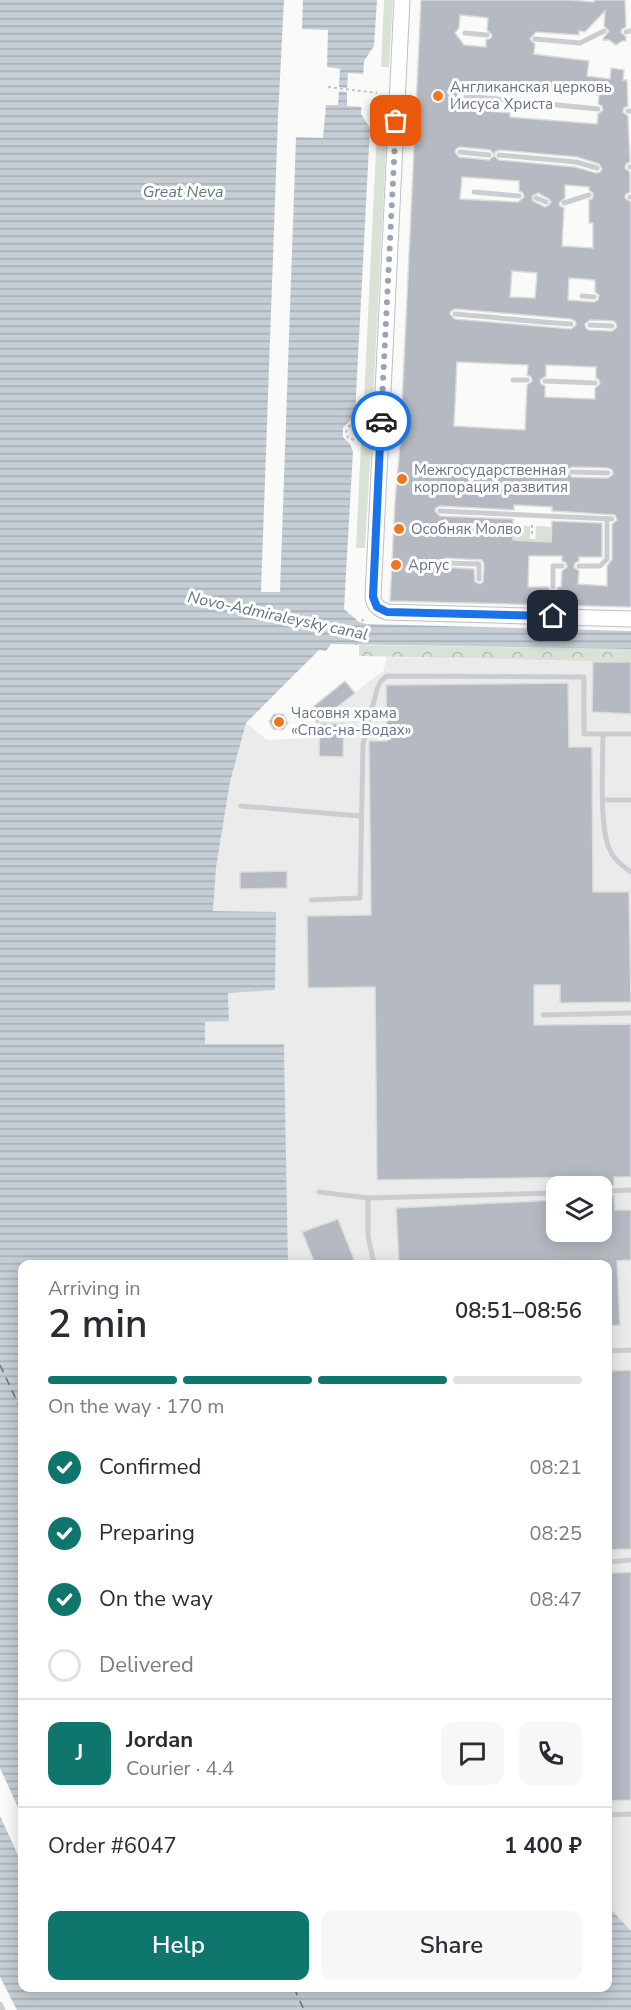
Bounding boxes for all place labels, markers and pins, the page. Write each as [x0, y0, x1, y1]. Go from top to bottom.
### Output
place label: Англиканская церковь Иисуса Христа [450, 77, 612, 114]
marker: Англиканская церковь Иисуса Христа [431, 89, 445, 103]
pin [370, 95, 421, 146]
place label: Межгосударственная корпорация развития [414, 460, 568, 497]
marker: Межгосударственная корпорация развития [395, 472, 409, 486]
place label: Особняк Молво [411, 519, 522, 539]
marker: Особняк Молво [392, 522, 406, 536]
place label: Аргус [408, 555, 449, 575]
marker: Аргус [389, 558, 403, 572]
pin [527, 590, 578, 641]
place label: Часовня храма «Спас-на-Водах» [291, 703, 411, 740]
marker: Часовня храма «Спас-на-Водах» [272, 715, 286, 729]

